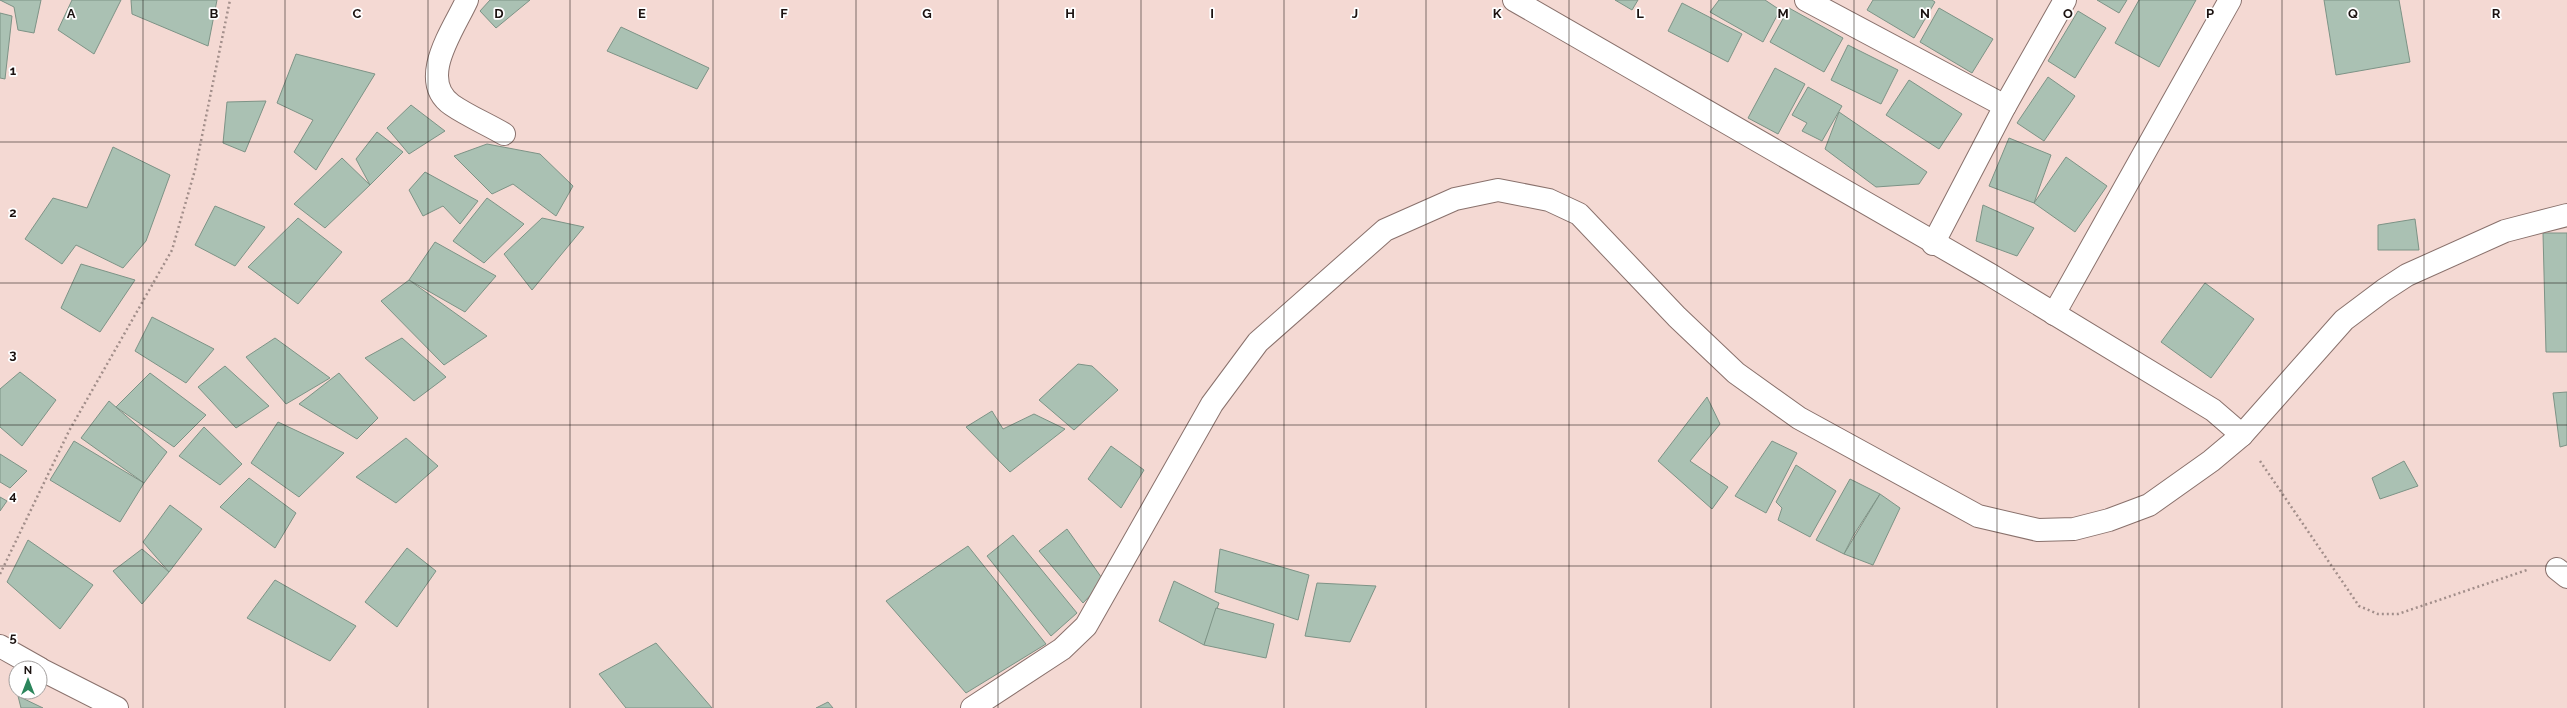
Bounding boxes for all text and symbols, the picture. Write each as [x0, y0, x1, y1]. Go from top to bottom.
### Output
text: A [67, 6, 76, 21]
text: B [210, 6, 219, 21]
text: C [353, 6, 362, 21]
text: D [494, 6, 504, 21]
text: E [638, 6, 646, 21]
text: F [780, 6, 788, 21]
text: G [922, 6, 932, 21]
text: H [1065, 6, 1075, 21]
text: I [1210, 6, 1214, 21]
text: J [1352, 6, 1358, 21]
text: K [1493, 6, 1502, 21]
text: L [1636, 6, 1644, 21]
text: M [1777, 6, 1789, 21]
text: N [1920, 6, 1930, 21]
text: O [2063, 6, 2073, 21]
text: P [2206, 6, 2214, 21]
text: Q [2348, 6, 2358, 21]
text: R [2492, 6, 2501, 21]
text: 1 [10, 63, 17, 78]
text: 2 [9, 205, 17, 220]
text: 3 [9, 347, 17, 362]
text: 4 [9, 488, 17, 503]
text: 5 [9, 630, 17, 645]
north arrow [8, 660, 48, 700]
text: N [24, 664, 32, 677]

